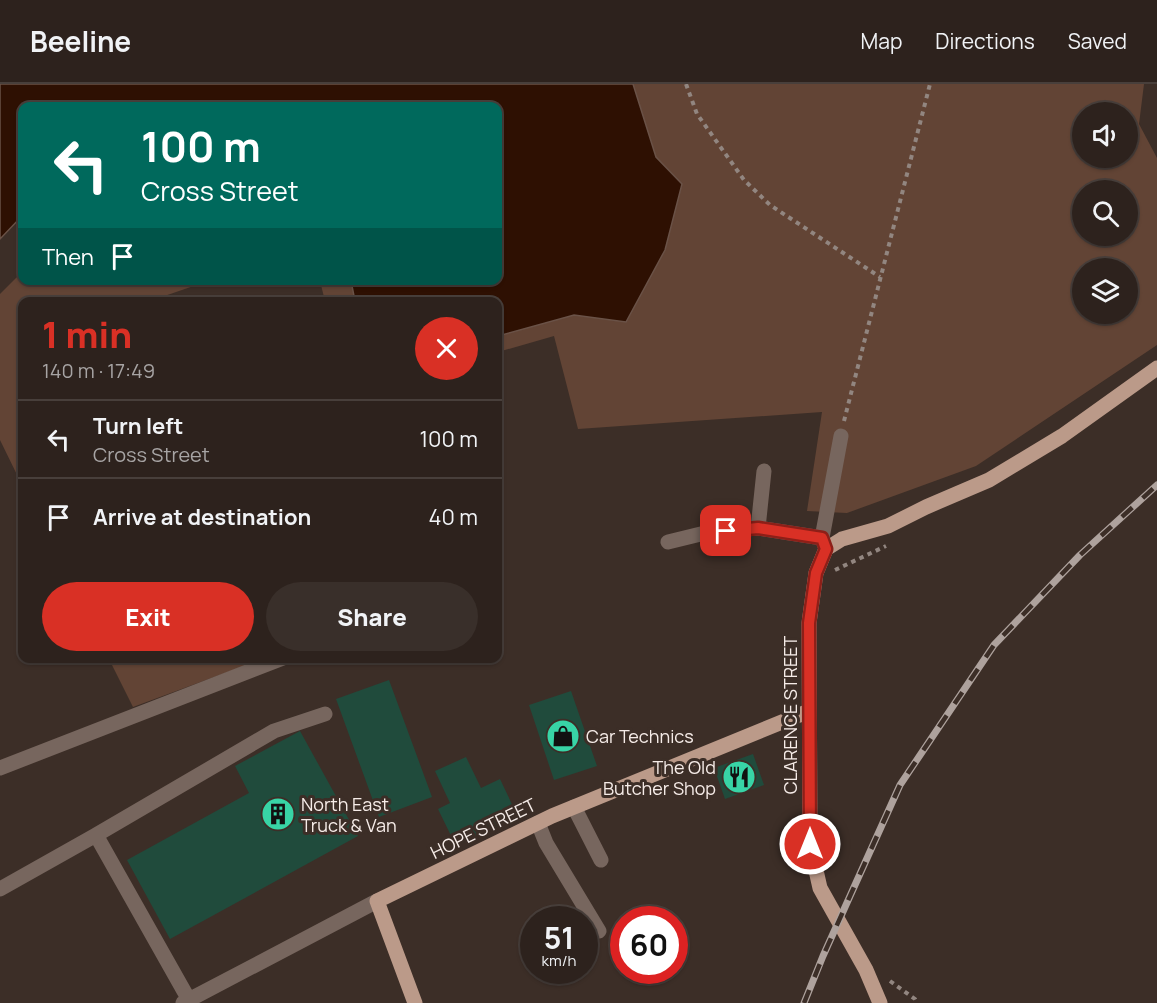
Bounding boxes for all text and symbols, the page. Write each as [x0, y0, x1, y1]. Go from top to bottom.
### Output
text: Beeline [30, 22, 131, 60]
text: Map [861, 27, 902, 55]
text: Directions [935, 27, 1035, 55]
text: Saved [1068, 27, 1127, 55]
map controls [1072, 102, 1138, 324]
button: sound [1072, 102, 1138, 168]
text: 100 m [141, 117, 261, 175]
icon: left [42, 126, 120, 204]
text: Cross Street [141, 172, 299, 209]
button: search [1072, 180, 1138, 246]
icon: arrive [106, 240, 139, 273]
text: Then [42, 242, 94, 272]
button: layers [1072, 258, 1138, 324]
text: 1 min [42, 310, 132, 359]
button: close [415, 317, 478, 380]
text: 140 m · 17:49 [42, 357, 155, 384]
text: Turn left [93, 411, 183, 441]
icon: left [42, 423, 75, 456]
text: 100 m [420, 424, 478, 454]
text: Cross Street [93, 441, 210, 468]
icon: arrive [42, 501, 75, 534]
text: Arrive at destination [93, 502, 311, 532]
text: 40 m [429, 502, 478, 532]
pin [700, 505, 751, 556]
icon: arrive [709, 514, 742, 547]
button: Exit [42, 582, 254, 651]
button: Share [266, 582, 478, 651]
street label: CLARENCE STREET [778, 635, 802, 794]
shop icon: Car Technics [545, 718, 581, 754]
place label: Car Technics [586, 724, 694, 748]
place label: The Old Butcher Shop [603, 755, 716, 800]
restaurant icon: The Old Butcher Shop [721, 759, 757, 795]
place label: North East Truck & Van [301, 792, 397, 837]
street label: HOPE STREET [426, 792, 540, 864]
building icon: North East Truck & Van [260, 796, 296, 832]
position arrow [778, 812, 842, 876]
speed limit sign: 60 [610, 906, 688, 984]
text: 51 [544, 917, 574, 958]
text: km/h [542, 950, 576, 971]

